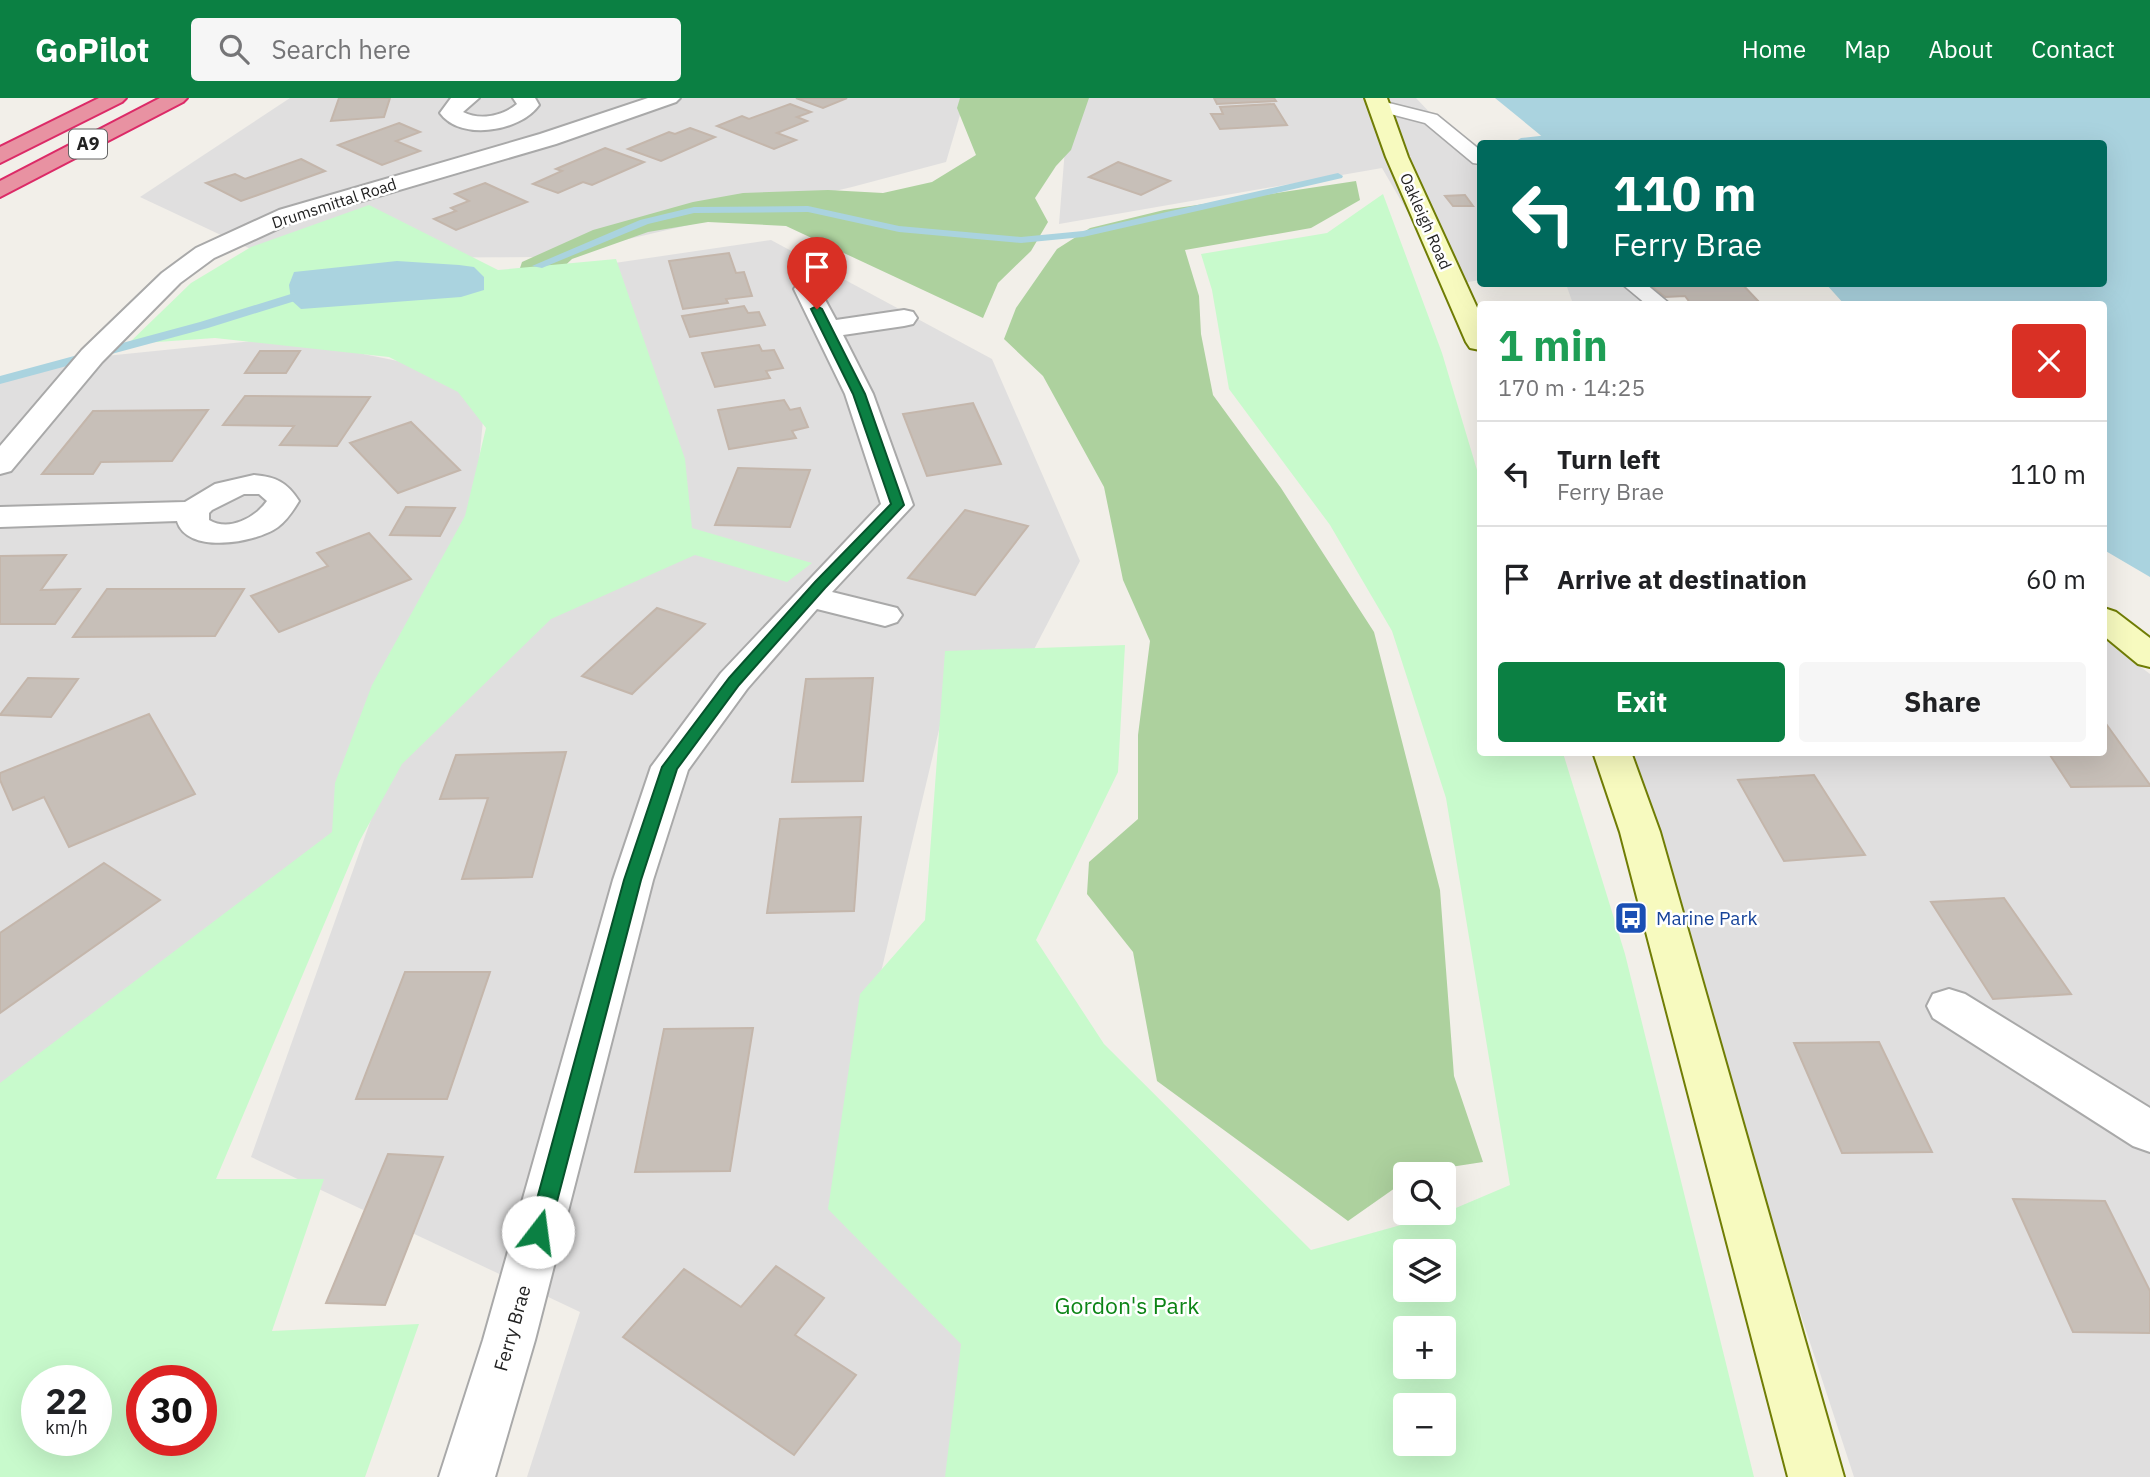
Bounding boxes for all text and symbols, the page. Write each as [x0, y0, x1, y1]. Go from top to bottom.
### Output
search box [191, 18, 681, 81]
text: GoPilot [35, 28, 149, 71]
icon: search [215, 30, 253, 68]
text: Search here [271, 32, 411, 66]
text: Home [1742, 33, 1806, 65]
text: Map [1844, 33, 1890, 65]
text: About [1928, 33, 1993, 65]
text: Contact [2031, 33, 2115, 65]
road number: A9 [69, 130, 107, 158]
text: 110 m [1613, 161, 1757, 224]
icon: left [1498, 168, 1589, 259]
street label: Oakleigh Road [1396, 170, 1456, 272]
street label: Drumsmittal Road [269, 173, 399, 233]
text: Ferry Brae [1613, 223, 1762, 265]
pin [787, 237, 847, 309]
icon: arrive [798, 248, 836, 286]
text: 1 min [1498, 318, 1608, 373]
button: close [2012, 324, 2086, 398]
text: 170 m · 14:25 [1498, 372, 1645, 402]
text: Turn left [1557, 442, 1660, 476]
icon: left [1498, 455, 1536, 493]
text: 110 m [2010, 457, 2086, 491]
text: Ferry Brae [1557, 476, 1664, 506]
icon: arrive [1498, 560, 1536, 598]
text: Arrive at destination [1557, 562, 1807, 596]
text: 60 m [2026, 562, 2086, 596]
button: Exit [1498, 662, 1785, 742]
button: Share [1799, 662, 2086, 742]
bus stop icon: Marine Park [1612, 899, 1650, 937]
place label: Marine Park [1656, 906, 1757, 930]
map controls [1393, 1162, 1456, 1456]
button: search [1393, 1162, 1456, 1225]
position arrow [501, 1195, 575, 1269]
button: layers [1393, 1239, 1456, 1302]
street label: Ferry Brae [488, 1282, 536, 1374]
park label: Gordon's Park [1055, 1290, 1199, 1320]
button: + [1393, 1316, 1456, 1379]
speed limit sign: 30 [126, 1365, 217, 1456]
text: 22 [45, 1378, 88, 1424]
button: − [1393, 1393, 1456, 1456]
text: km/h [45, 1416, 88, 1439]

